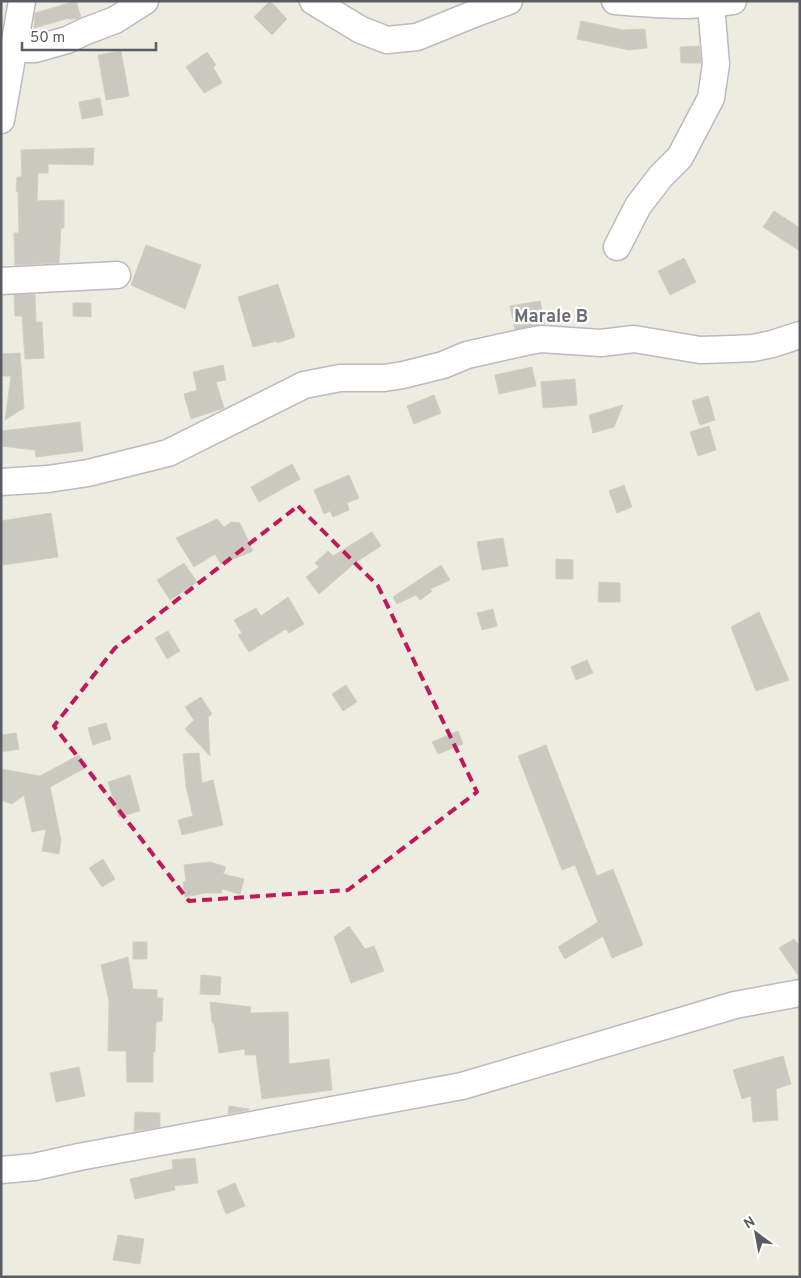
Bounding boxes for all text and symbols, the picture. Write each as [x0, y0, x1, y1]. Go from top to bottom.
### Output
scale bar [22, 20, 156, 52]
text: 50 m [30, 29, 65, 48]
district label: Marale B [514, 306, 588, 329]
north arrow [731, 1208, 781, 1258]
text: N [741, 1213, 759, 1233]

